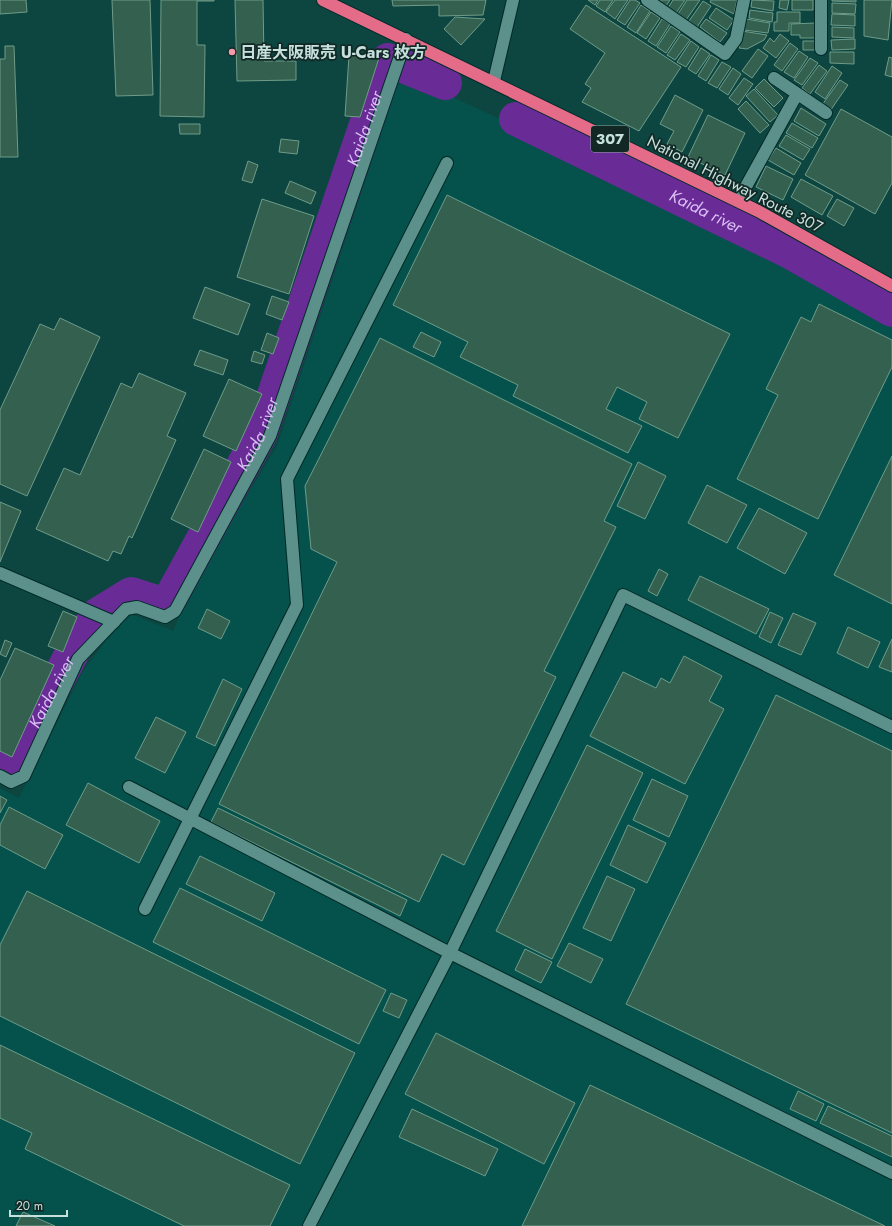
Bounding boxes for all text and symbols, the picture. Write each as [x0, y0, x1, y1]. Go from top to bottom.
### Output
place label: 日産大阪販売 U-Cars 枚方 [240, 41, 426, 64]
marker: 日産大阪販売 U-Cars 枚方 [227, 47, 237, 57]
water label: Kaida river [341, 86, 389, 169]
road number: 307 [591, 126, 629, 152]
street label: National Highway Route 307 [643, 130, 827, 239]
water label: Kaida river [665, 183, 747, 240]
water label: Kaida river [231, 393, 285, 475]
water label: Kaida river [23, 651, 81, 732]
scale bar [10, 1192, 67, 1218]
text: 20 m [16, 1197, 43, 1215]

